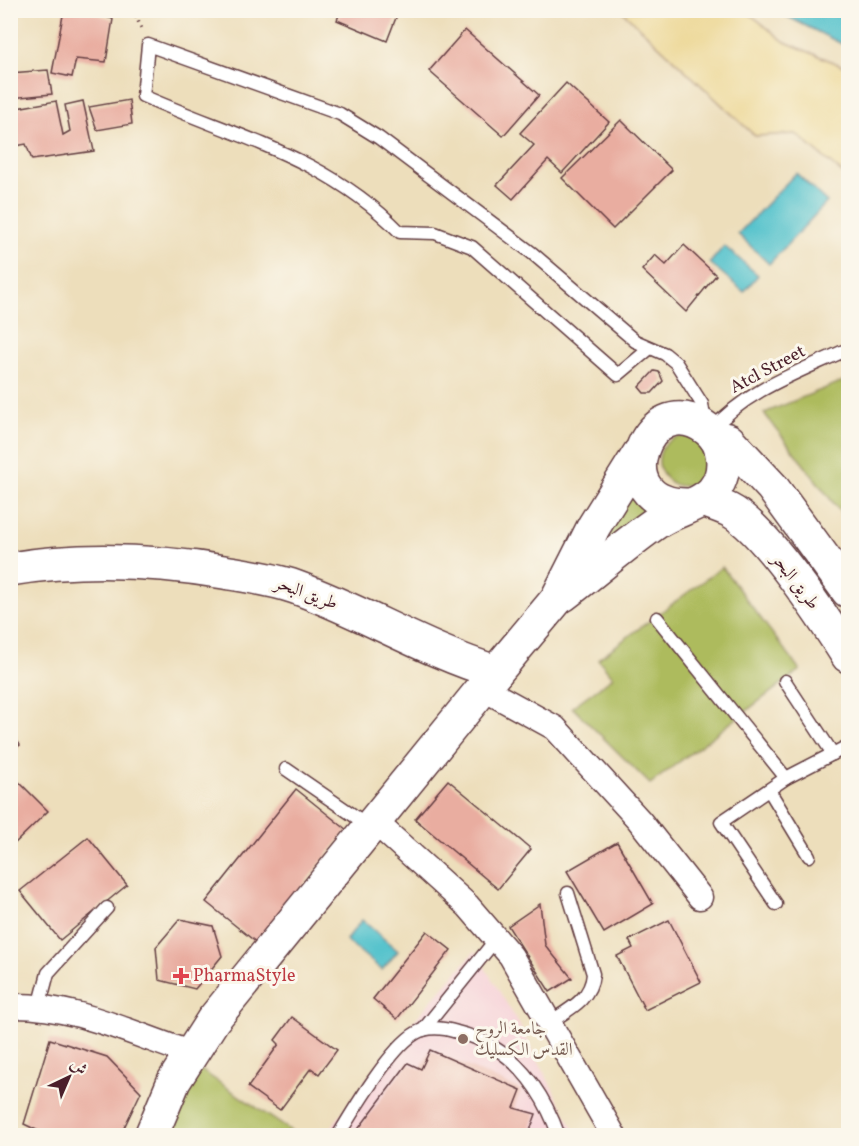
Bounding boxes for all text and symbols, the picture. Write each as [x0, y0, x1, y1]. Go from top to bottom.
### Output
street label: Atcl Street [726, 340, 810, 400]
street label: طريق البحر [764, 547, 825, 615]
street label: طريق البحر [269, 570, 341, 617]
place label: PharmaStyle [193, 964, 296, 989]
marker: PharmaStyle [174, 969, 188, 983]
place label: جامعة الروح القدس الكسليك [475, 1017, 573, 1063]
marker: جامعة الروح القدس الكسليك [456, 1032, 470, 1046]
north arrow [39, 1047, 99, 1107]
text: ش [65, 1054, 91, 1081]

